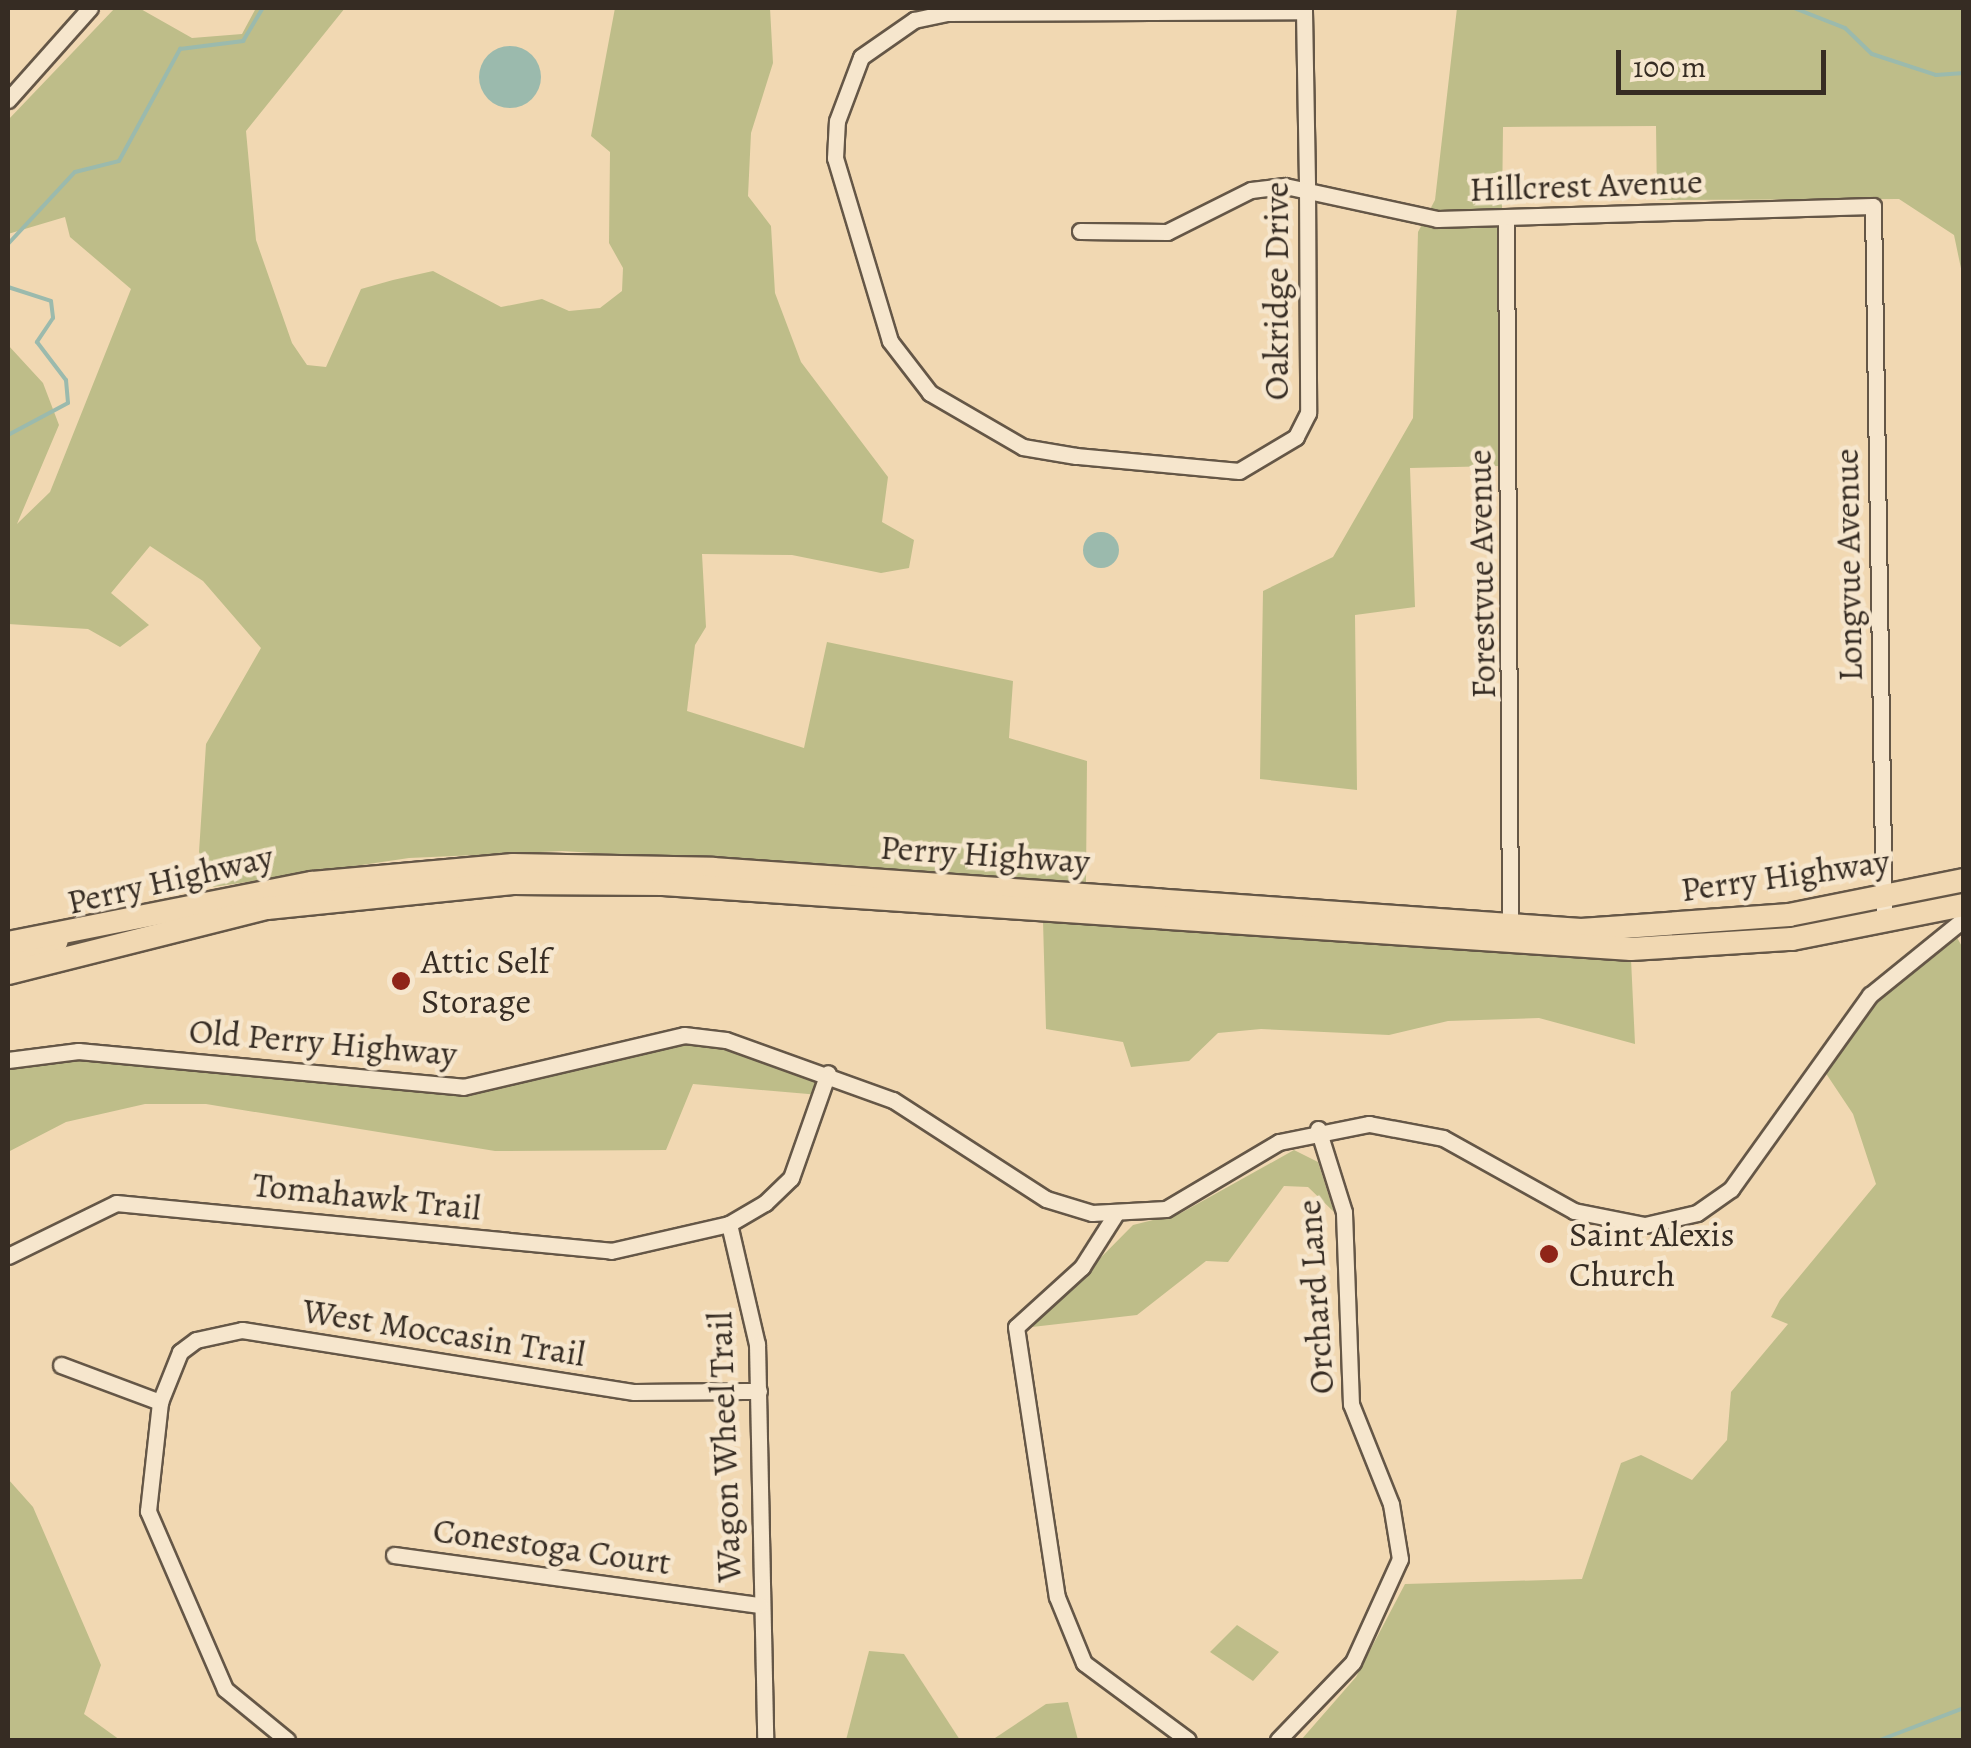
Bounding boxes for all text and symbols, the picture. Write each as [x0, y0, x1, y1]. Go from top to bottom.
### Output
scale bar [1621, 30, 1831, 92]
text: 100 m [1633, 47, 1706, 87]
street label: Hillcrest Avenue [1469, 160, 1703, 210]
street label: Oakridge Drive [1255, 182, 1297, 400]
street label: Longvue Avenue [1825, 448, 1871, 682]
street label: Forestvue Avenue [1458, 449, 1504, 699]
street label: Perry Highway [879, 826, 1091, 882]
street label: Perry Highway [63, 835, 277, 923]
street label: Perry Highway [1678, 840, 1892, 910]
place label: Attic Self Storage [421, 940, 550, 1022]
marker: Attic Self Storage [390, 970, 412, 992]
street label: Old Perry Highway [187, 1009, 459, 1075]
street label: Tomahawk Trail [251, 1163, 483, 1229]
street label: Orchard Lane [1287, 1198, 1343, 1396]
place label: Saint Alexis Church [1569, 1213, 1735, 1295]
marker: Saint Alexis Church [1538, 1243, 1560, 1265]
street label: West Moccasin Trail [300, 1289, 588, 1375]
street label: Wagon Wheel Trail [698, 1311, 750, 1583]
street label: Conestoga Court [431, 1509, 673, 1583]

